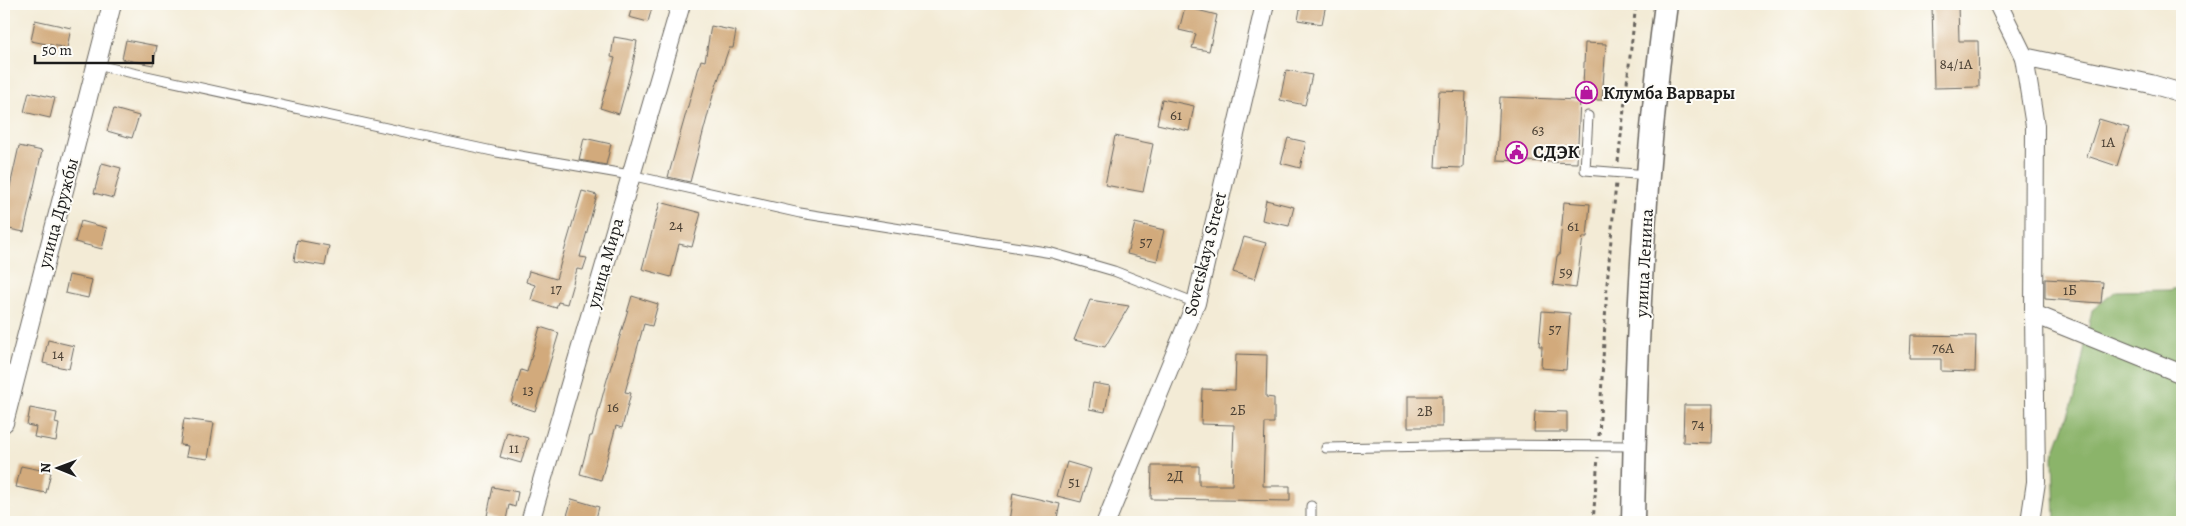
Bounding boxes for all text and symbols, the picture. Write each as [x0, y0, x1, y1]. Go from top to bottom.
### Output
scale bar [35, 32, 152, 64]
text: 50 m [42, 40, 72, 60]
house number: 84/1А [1940, 54, 1973, 74]
shop icon: Клумба Варвары [1575, 81, 1599, 105]
place label: Клумба Варвары [1603, 81, 1735, 105]
house number: 61 [1170, 105, 1182, 125]
house number: 63 [1531, 120, 1545, 140]
house number: 1А [2101, 132, 2115, 152]
public building icon: СДЭК [1505, 140, 1529, 164]
place label: СДЭК [1533, 140, 1580, 164]
street label: улица Дружбы [31, 155, 84, 272]
street label: Sovetskaya Street [1178, 189, 1232, 319]
street label: улица Ленина [1629, 207, 1659, 319]
street label: улица Мира [580, 214, 630, 312]
house number: 24 [669, 215, 683, 235]
house number: 61 [1567, 216, 1579, 236]
house number: 57 [1140, 232, 1153, 252]
house number: 59 [1559, 262, 1573, 282]
house number: 17 [550, 279, 562, 299]
house number: 1Б [2063, 280, 2077, 300]
house number: 57 [1549, 319, 1562, 339]
house number: 76А [1932, 338, 1954, 358]
house number: 14 [52, 344, 64, 364]
house number: 13 [522, 380, 534, 400]
house number: 16 [607, 397, 619, 417]
house number: 2Б [1230, 400, 1246, 420]
house number: 2В [1417, 401, 1433, 421]
house number: 74 [1691, 414, 1705, 434]
house number: 11 [509, 438, 519, 458]
north arrow [32, 444, 82, 494]
text: N [36, 463, 55, 473]
house number: 2Д [1167, 466, 1183, 486]
house number: 51 [1068, 472, 1080, 492]

